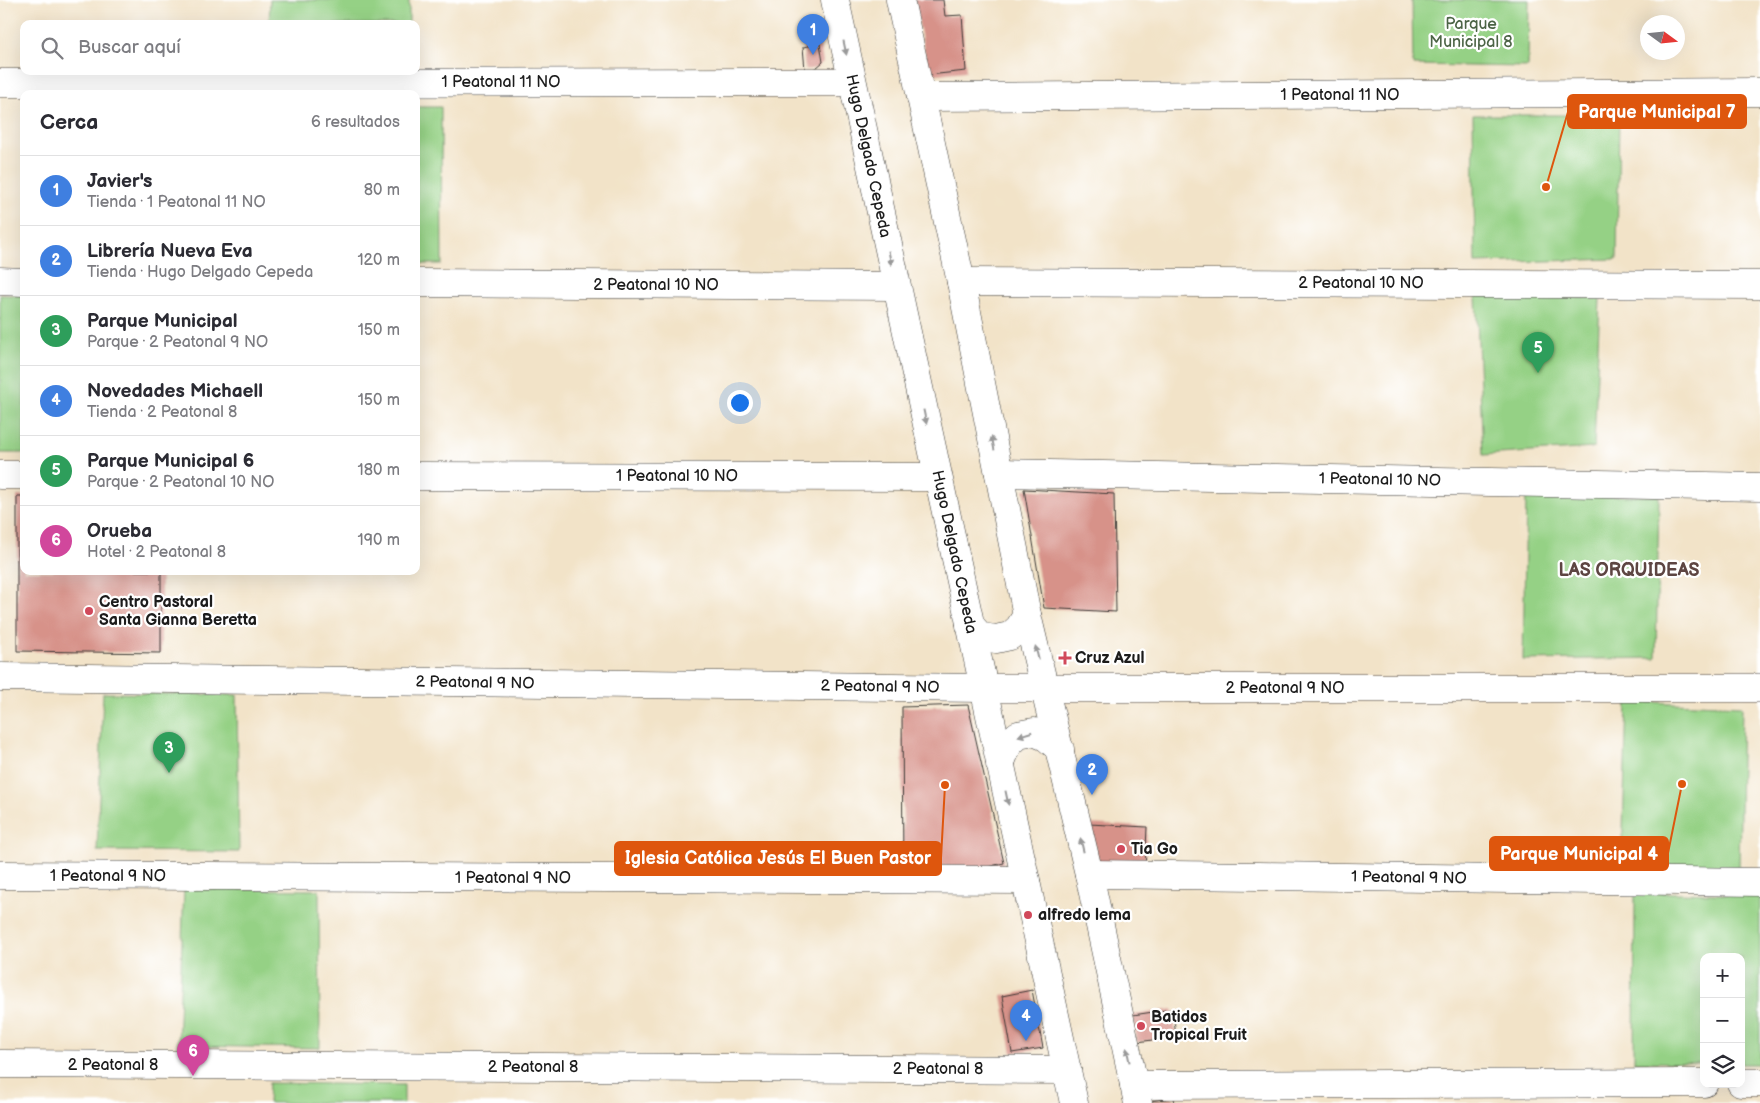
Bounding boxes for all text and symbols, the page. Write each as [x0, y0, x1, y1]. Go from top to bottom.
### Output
pin: 1 [797, 14, 829, 55]
park label: Parque Municipal 8 [1429, 15, 1513, 52]
north arrow [1640, 15, 1685, 60]
search box [20, 20, 420, 75]
icon: search [38, 34, 66, 62]
text: Buscar aquí [78, 36, 181, 59]
one-way arrow [841, 40, 849, 55]
street label: 1 Peatonal 11 NO [442, 73, 560, 92]
street label: Hugo Delgado Cepeda [841, 73, 895, 239]
street label: 1 Peatonal 11 NO [1281, 86, 1399, 105]
callout: Parque Municipal 7 [1568, 95, 1746, 128]
text: Parque Municipal 7 [1578, 102, 1736, 123]
text: Cerca [40, 110, 98, 135]
text: 6 resultados [311, 113, 400, 132]
text: Javier's [87, 170, 152, 193]
text: 1 [53, 181, 59, 200]
text: 80 m [364, 181, 400, 200]
text: Tienda · 1 Peatonal 11 NO [87, 193, 266, 212]
text: Librería Nueva Eva [87, 240, 253, 263]
one-way arrow [886, 250, 894, 265]
text: 2 [51, 251, 61, 270]
text: 120 m [357, 251, 400, 270]
text: Tienda · Hugo Delgado Cepeda [87, 263, 313, 282]
street label: 2 Peatonal 10 NO [1298, 274, 1424, 293]
street label: 2 Peatonal 10 NO [593, 276, 719, 295]
text: Parque Municipal [87, 310, 238, 333]
text: 3 [51, 321, 61, 340]
text: 150 m [358, 321, 400, 340]
pin: 5 [1522, 332, 1554, 373]
text: Parque · 2 Peatonal 9 NO [87, 333, 268, 352]
text: Novedades Michaell [87, 380, 263, 403]
your location [727, 390, 753, 416]
text: 4 [51, 391, 61, 410]
text: 150 m [358, 391, 400, 410]
text: Tienda · 2 Peatonal 8 [87, 403, 237, 422]
one-way arrow [921, 409, 929, 424]
one-way arrow [989, 434, 997, 450]
text: Parque Municipal 6 [87, 450, 254, 473]
text: 5 [51, 461, 61, 480]
text: 180 m [358, 461, 400, 480]
street label: 1 Peatonal 10 NO [616, 467, 738, 486]
street label: Hugo Delgado Cepeda [927, 469, 981, 635]
street label: 1 Peatonal 10 NO [1319, 469, 1441, 491]
text: Parque · 2 Peatonal 10 NO [87, 473, 274, 492]
text: Orueba [87, 520, 152, 543]
text: 6 [51, 531, 61, 550]
text: 190 m [358, 531, 400, 550]
text: Hotel · 2 Peatonal 8 [87, 543, 226, 562]
district label: LAS ORQUIDEAS [1558, 560, 1700, 581]
place label: Centro Pastoral Santa Gianna Beretta [99, 593, 257, 630]
marker: Centro Pastoral Santa Gianna Beretta [83, 605, 95, 617]
one-way arrow [1033, 646, 1041, 661]
place label: Cruz Azul [1075, 649, 1145, 668]
marker: Cruz Azul [1059, 652, 1071, 664]
street label: 2 Peatonal 9 NO [415, 672, 535, 694]
street label: 2 Peatonal 9 NO [820, 676, 940, 698]
street label: 2 Peatonal 9 NO [1225, 679, 1345, 698]
one-way arrow [1017, 731, 1032, 739]
pin: 3 [153, 732, 185, 773]
pin: 2 [1076, 754, 1108, 795]
one-way arrow [1004, 790, 1012, 806]
callout: Parque Municipal 4 [1490, 837, 1668, 870]
one-way arrow [1078, 838, 1086, 853]
place label: Tia Go [1131, 840, 1178, 859]
callout: Iglesia Católica Jesús El Buen Pastor [615, 842, 941, 875]
marker: Tia Go [1115, 843, 1127, 855]
text: Parque Municipal 4 [1500, 844, 1658, 865]
text: Iglesia Católica Jesús El Buen Pastor [625, 848, 932, 869]
street label: 1 Peatonal 9 NO [50, 867, 166, 886]
street label: 1 Peatonal 9 NO [1351, 867, 1467, 889]
street label: 1 Peatonal 9 NO [455, 869, 571, 888]
place label: alfredo lema [1038, 906, 1131, 925]
marker: alfredo lema [1022, 909, 1034, 921]
map controls [1700, 953, 1745, 1088]
button: + [1700, 953, 1745, 998]
button: − [1700, 998, 1745, 1043]
pin: 4 [1010, 1000, 1042, 1041]
place label: Batidos Tropical Fruit [1151, 1008, 1248, 1045]
marker: Batidos Tropical Fruit [1135, 1020, 1147, 1032]
pin: 6 [177, 1035, 209, 1076]
button: layers [1700, 1043, 1745, 1088]
one-way arrow [1124, 1048, 1132, 1063]
street label: 2 Peatonal 8 [68, 1056, 158, 1075]
street label: 2 Peatonal 8 [488, 1058, 578, 1077]
street label: 2 Peatonal 8 [893, 1060, 983, 1079]

